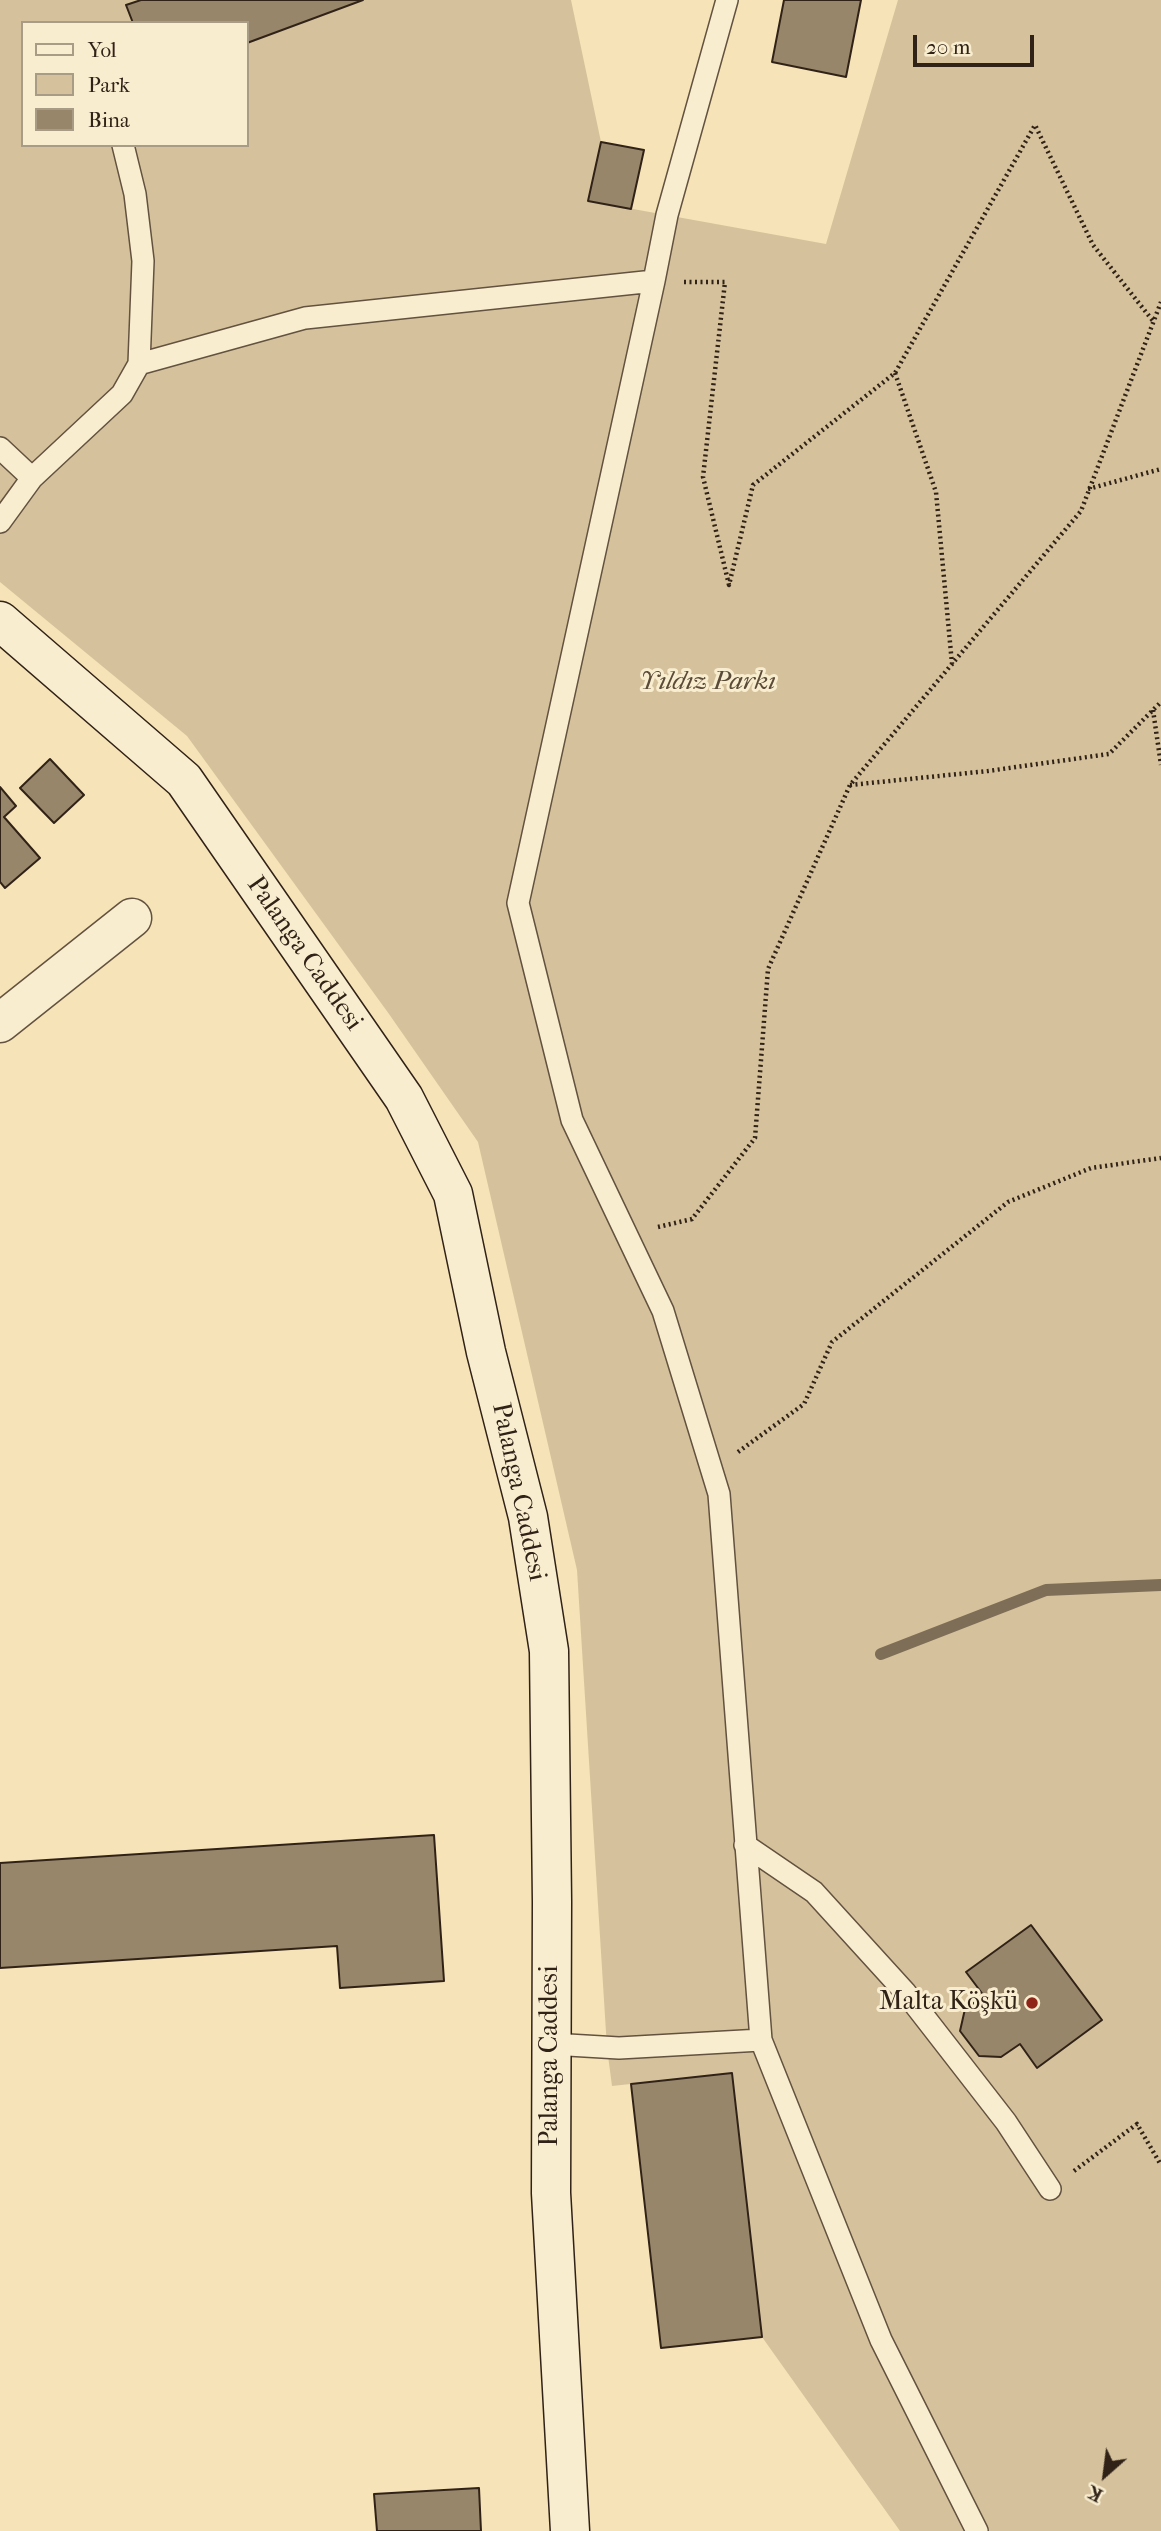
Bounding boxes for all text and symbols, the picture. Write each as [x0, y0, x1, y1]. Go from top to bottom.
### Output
legend [21, 21, 248, 147]
scale bar [916, 21, 1037, 65]
text: 20 m [926, 35, 970, 59]
text: Yol [88, 38, 117, 62]
text: Park [88, 73, 130, 97]
text: Bina [88, 108, 130, 132]
park label: Yıldız Parkı [640, 667, 776, 699]
street label: Palanga Caddesi [239, 871, 369, 1037]
street label: Palanga Caddesi [484, 1400, 552, 1584]
street label: Palanga Caddesi [535, 1965, 567, 2147]
place label: Malta Köşkü [879, 1987, 1018, 2019]
marker: Malta Köşkü [1024, 1995, 1040, 2011]
north arrow [1070, 2440, 1140, 2510]
text: K [1084, 2481, 1106, 2507]

